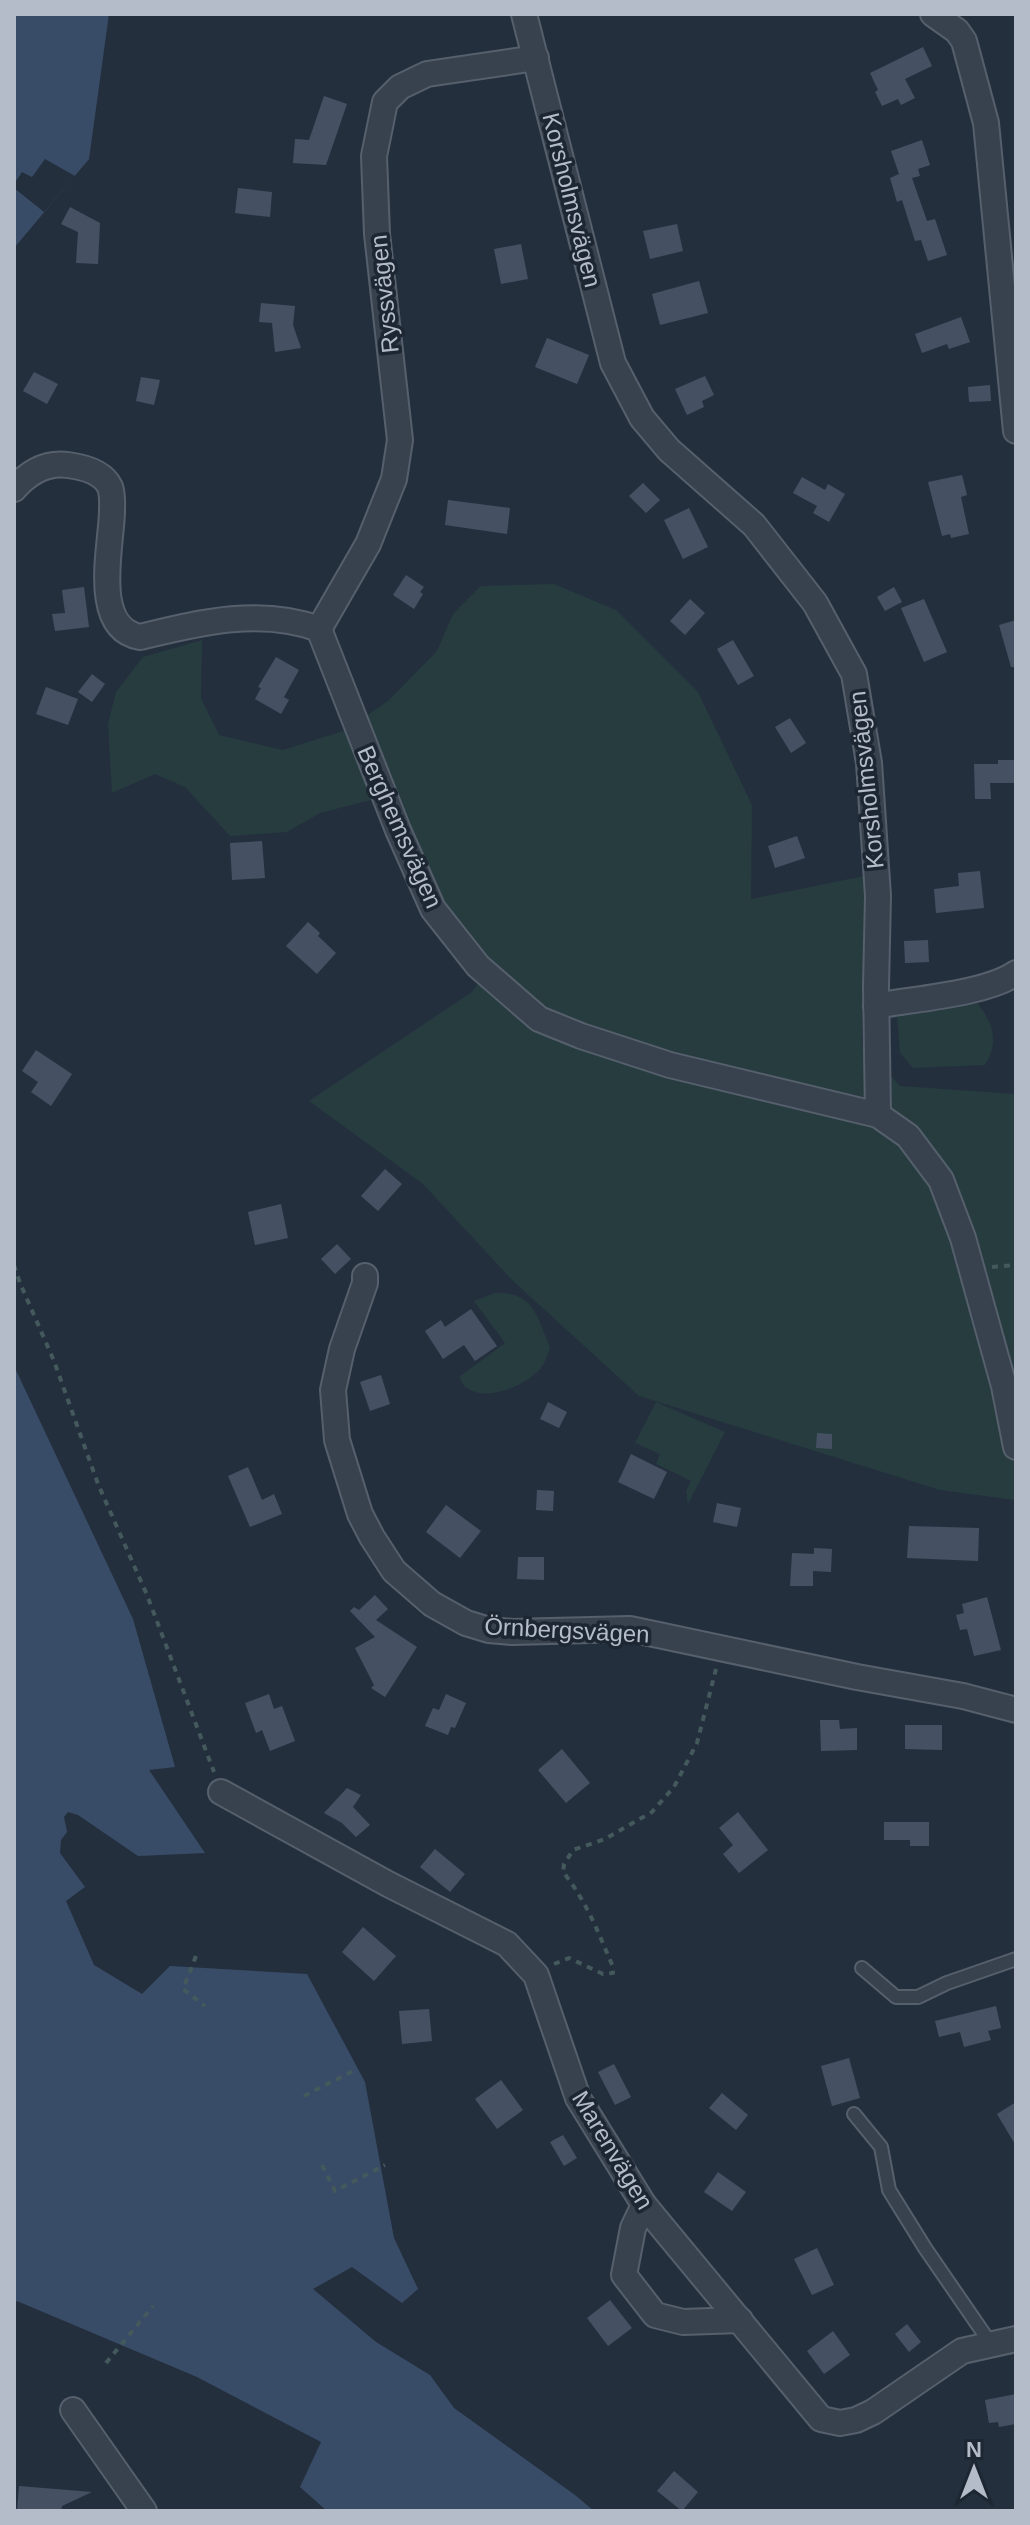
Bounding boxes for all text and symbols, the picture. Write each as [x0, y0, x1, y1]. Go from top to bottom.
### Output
street label: Korsholmsvägen [537, 110, 607, 290]
street label: Ryssvägen [364, 234, 404, 354]
street label: Korsholmsvägen [843, 690, 889, 870]
street label: Berghemsvägen [352, 742, 448, 912]
street label: Örnbergsvägen [484, 1612, 650, 1648]
street label: Marenvägen [567, 2086, 659, 2214]
north arrow [934, 2429, 1014, 2509]
text: N [966, 2437, 982, 2462]

